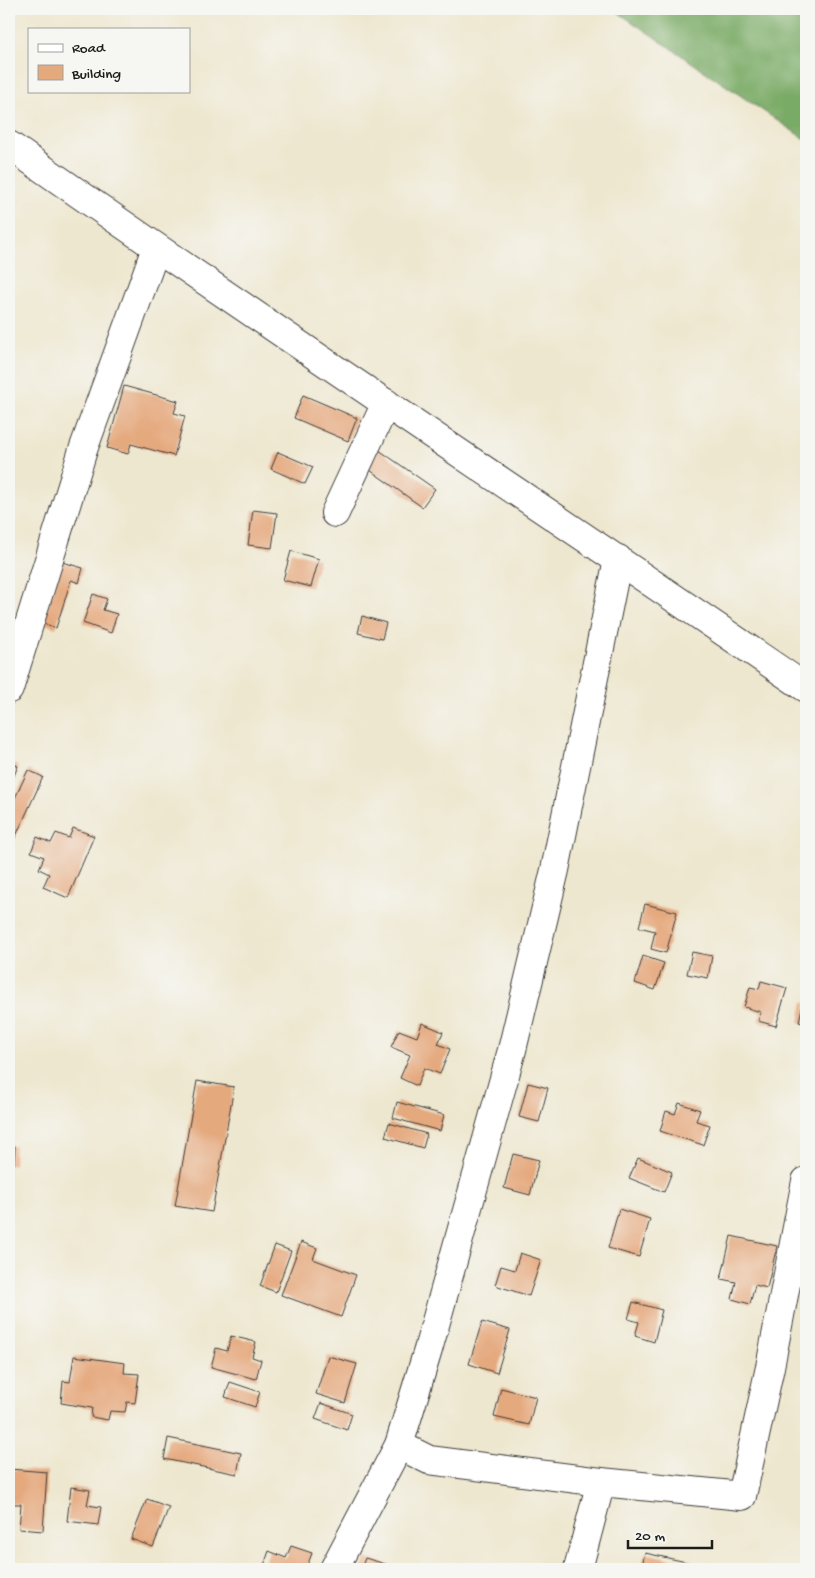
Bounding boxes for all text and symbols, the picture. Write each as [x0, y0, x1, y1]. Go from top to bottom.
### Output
legend [28, 28, 190, 92]
text: Road [72, 40, 106, 58]
text: Building [71, 66, 121, 84]
scale bar [628, 1518, 711, 1550]
text: 20 m [635, 1528, 665, 1546]

